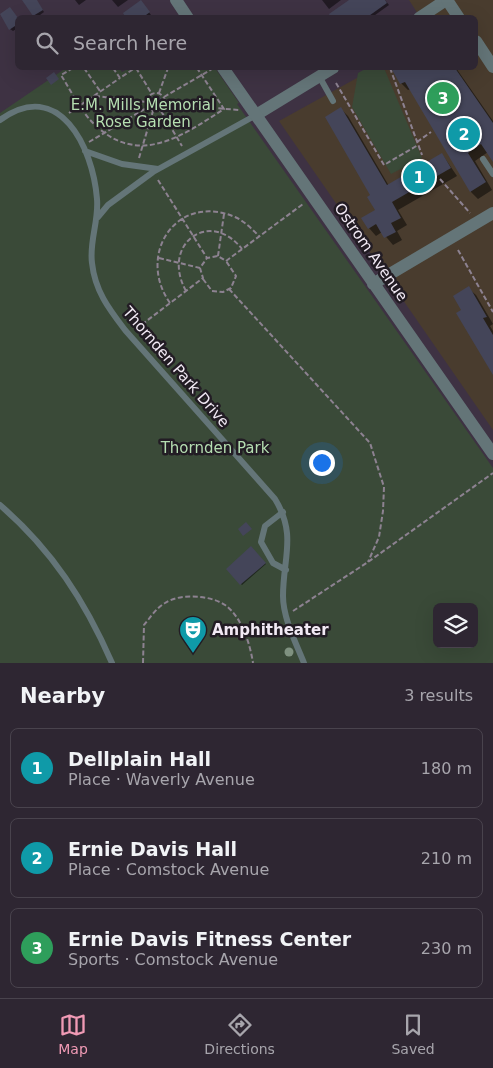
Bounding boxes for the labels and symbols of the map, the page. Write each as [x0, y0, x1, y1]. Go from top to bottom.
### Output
pin: 3 [427, 79, 459, 117]
park label: E.M. Mills Memorial Rose Garden [71, 96, 215, 131]
pin: 2 [448, 115, 480, 153]
pin: 1 [403, 158, 435, 196]
street label: Ostrom Avenue [330, 199, 412, 305]
street label: Thornden Park Drive [118, 302, 233, 431]
park label: Thornden Park [160, 439, 270, 457]
your location [309, 450, 335, 476]
theatre icon: Amphitheater [178, 615, 208, 654]
place label: Amphitheater [212, 621, 329, 639]

